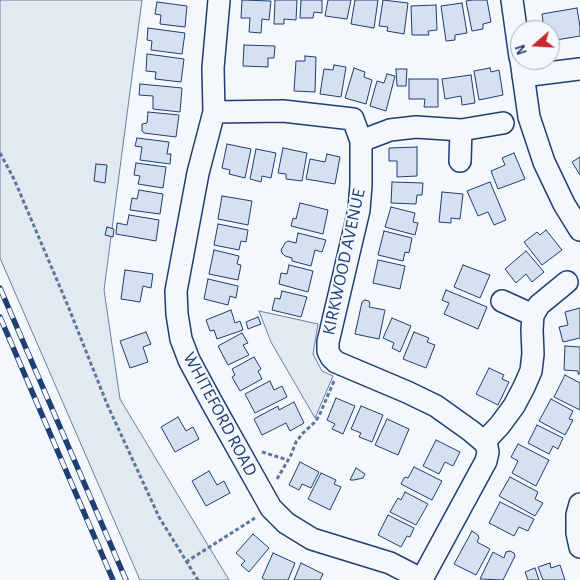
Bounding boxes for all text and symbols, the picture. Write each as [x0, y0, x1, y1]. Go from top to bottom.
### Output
north arrow [510, 20, 560, 70]
text: N [514, 43, 530, 56]
street label: KIRKWOOD AVENUE [318, 187, 370, 337]
street label: WHITEFORD ROAD [178, 348, 262, 480]

